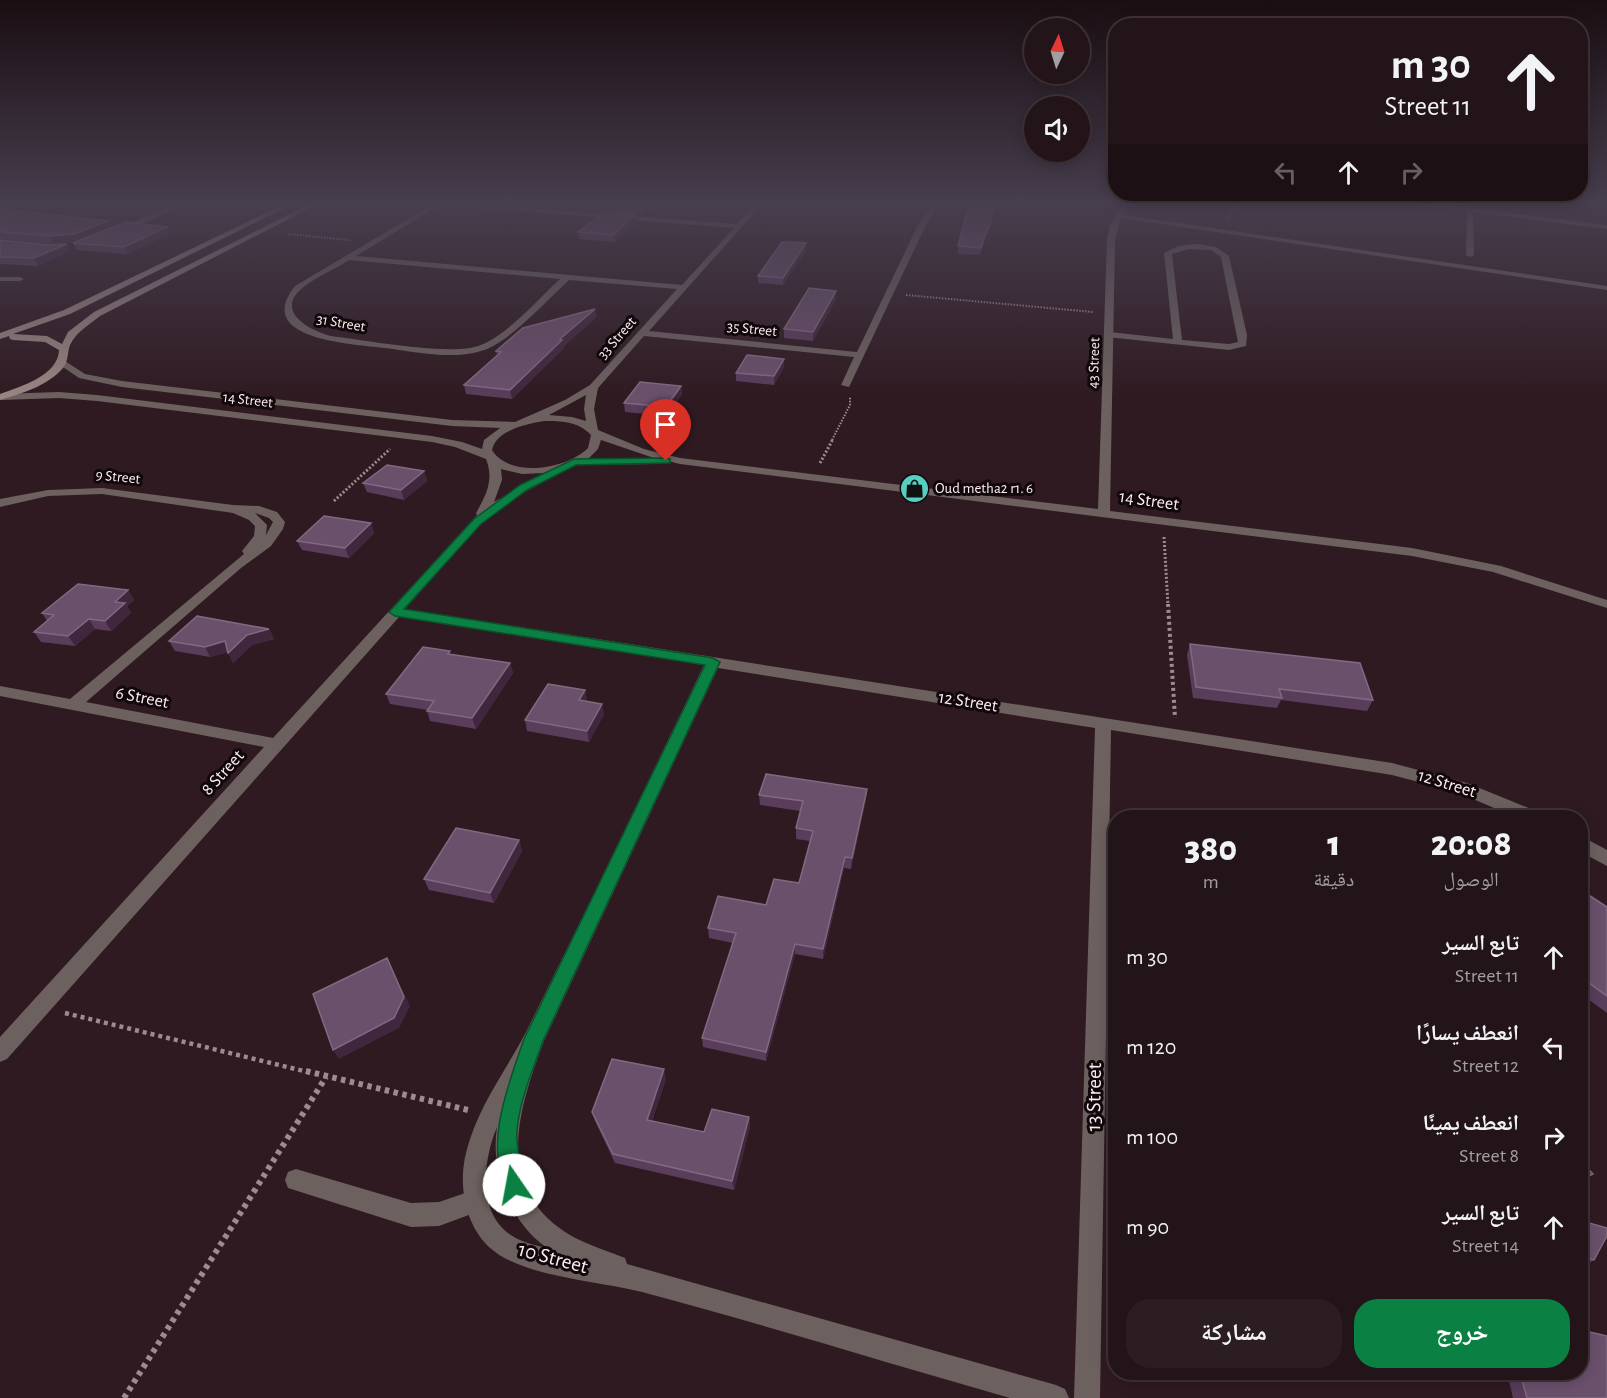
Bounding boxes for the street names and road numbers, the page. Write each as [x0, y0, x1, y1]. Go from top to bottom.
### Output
street label: 31 Street [316, 311, 367, 335]
street label: 33 Street [595, 314, 639, 362]
street label: 35 Street [726, 319, 778, 339]
street label: 43 Street [1086, 337, 1102, 389]
street label: 14 Street [222, 389, 274, 411]
street label: 9 Street [95, 467, 141, 487]
street label: 14 Street [1118, 488, 1180, 514]
street label: 6 Street [114, 684, 170, 712]
street label: 12 Street [937, 688, 999, 716]
street label: 8 Street [198, 747, 248, 799]
street label: 12 Street [1416, 767, 1478, 801]
street label: 13 Street [1083, 1062, 1105, 1132]
street label: 10 Street [516, 1239, 590, 1277]

